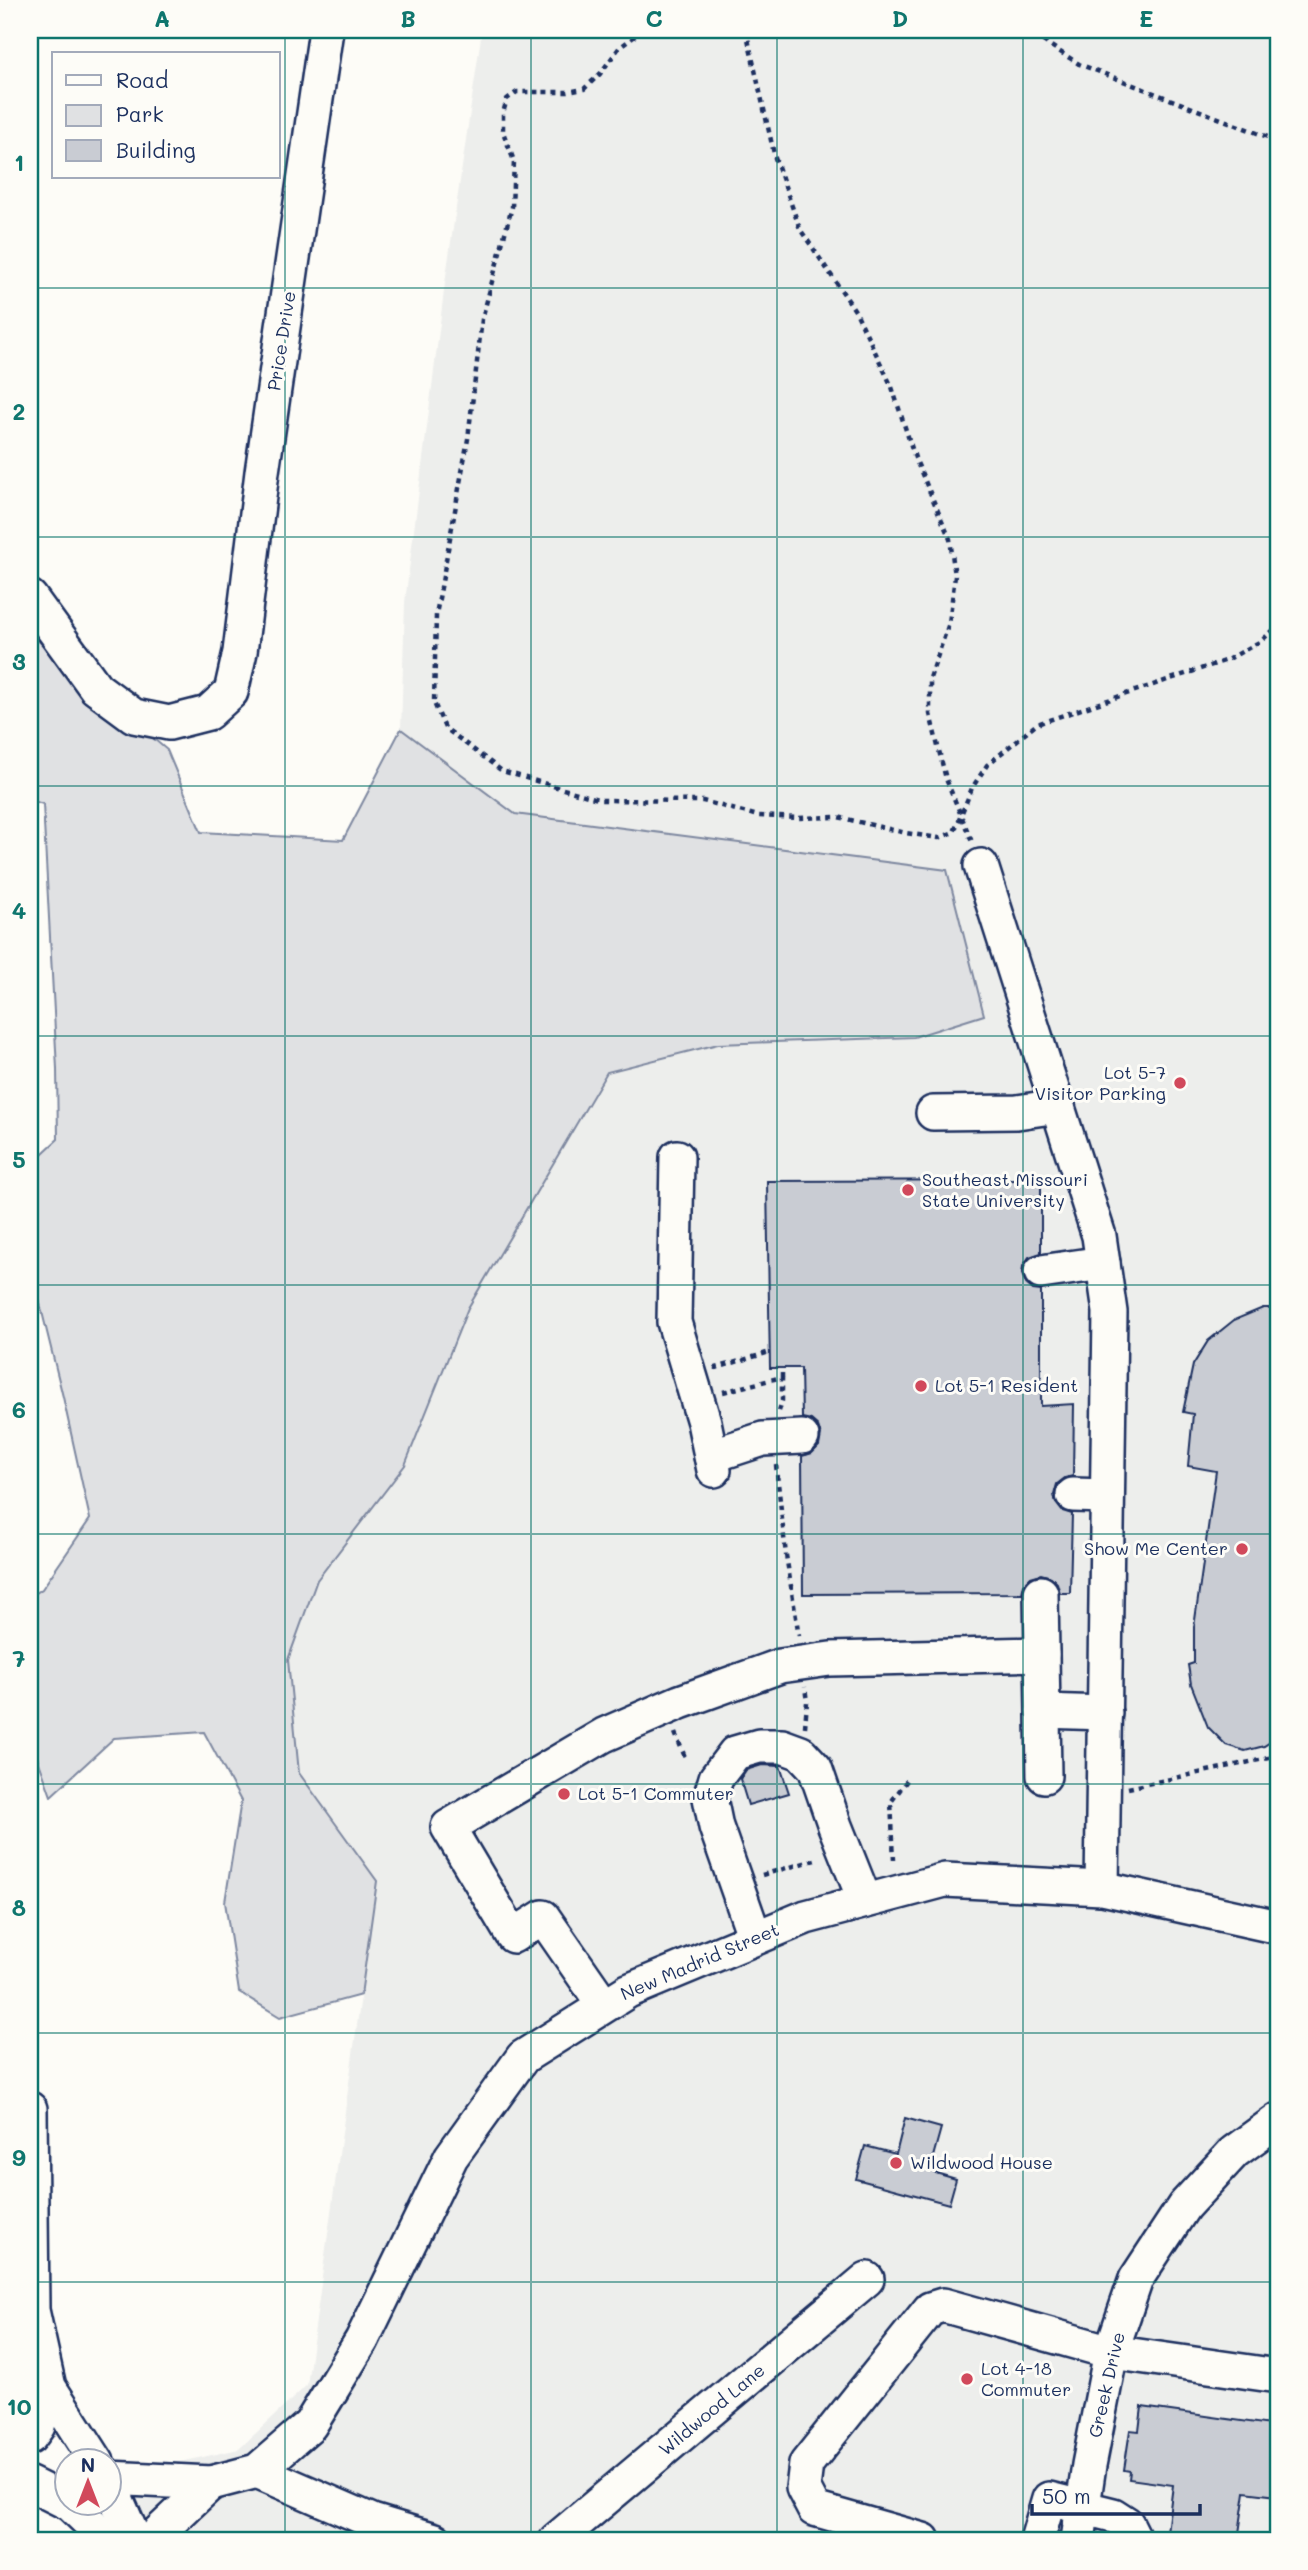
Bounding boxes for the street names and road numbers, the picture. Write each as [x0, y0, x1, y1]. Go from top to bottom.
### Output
street label: Price Drive [261, 289, 301, 392]
street label: New Madrid Street [617, 1917, 783, 2005]
street label: Greek Drive [1082, 2330, 1130, 2440]
street label: Wildwood Lane [653, 2358, 769, 2461]

